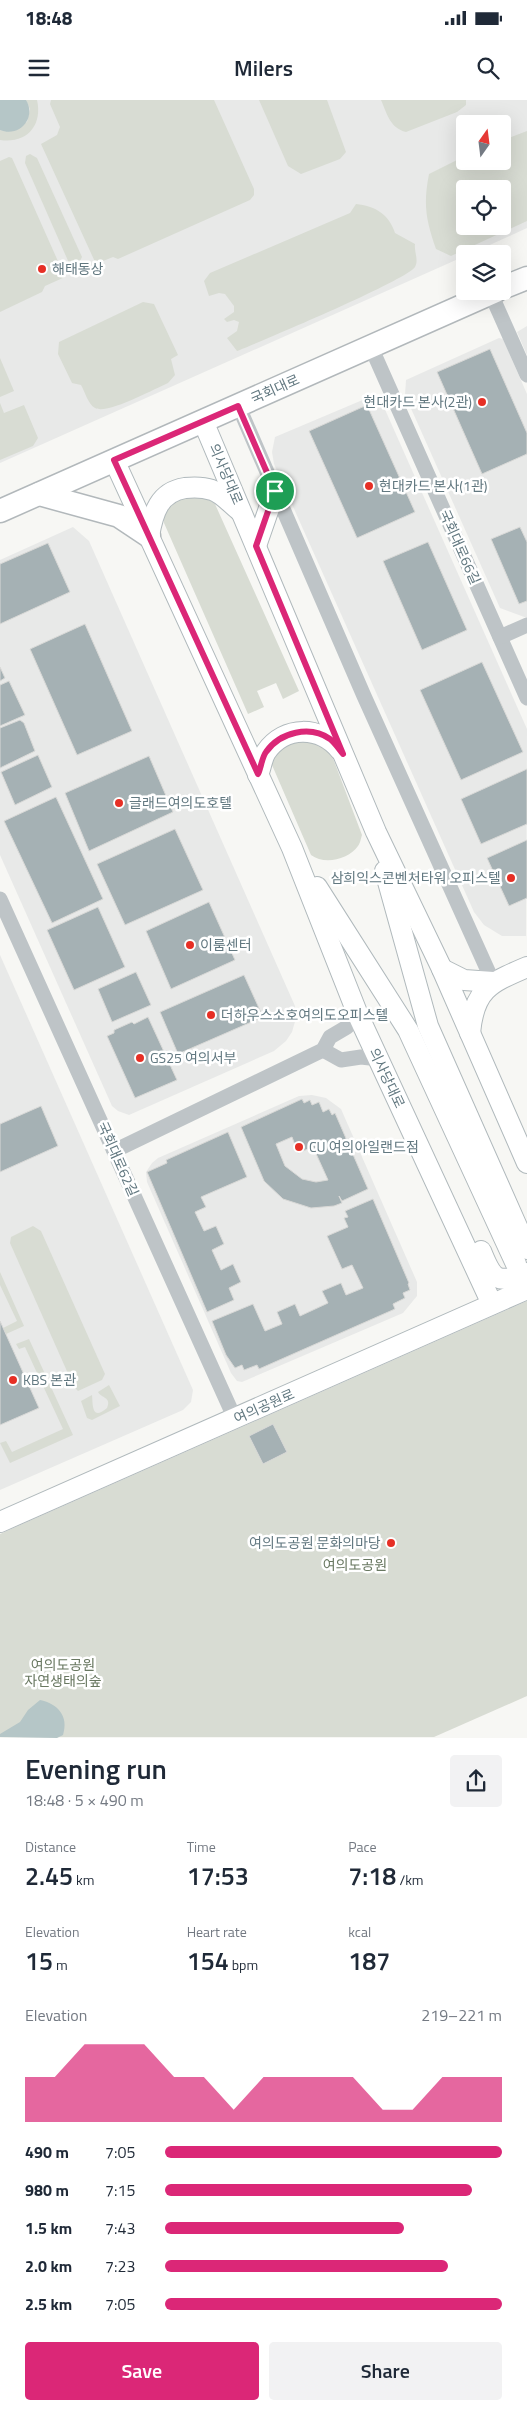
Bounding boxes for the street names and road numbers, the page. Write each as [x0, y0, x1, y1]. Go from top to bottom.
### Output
street label: 국회대로 [247, 368, 303, 409]
street label: 의사당대로 [204, 440, 249, 508]
street label: 국회대로66길 [435, 506, 486, 588]
street label: 의사당대로 [364, 1044, 411, 1112]
street label: 국회대로62길 [93, 1118, 144, 1200]
street label: 여의공원로 [230, 1383, 298, 1428]

